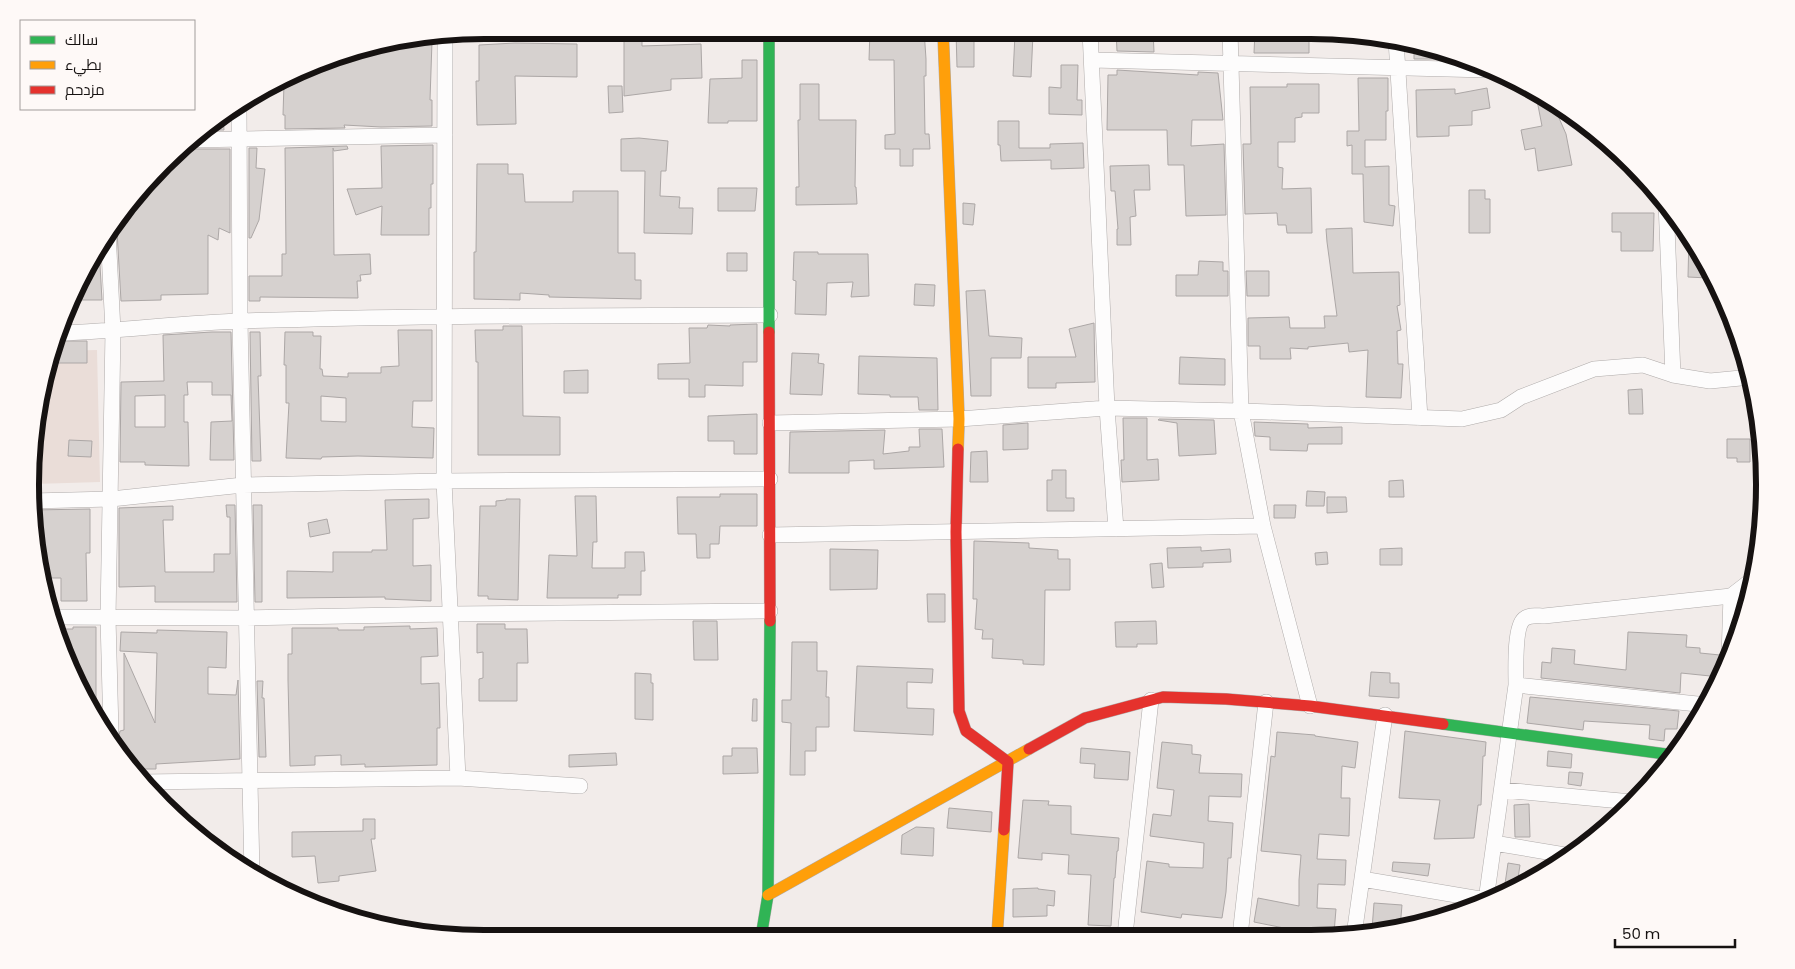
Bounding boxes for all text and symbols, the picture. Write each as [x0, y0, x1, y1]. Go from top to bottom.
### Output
legend [20, 20, 195, 110]
text: سالك [65, 29, 98, 50]
text: بطيء [65, 54, 102, 77]
text: مزدحم [65, 79, 105, 100]
scale bar [1615, 916, 1735, 948]
text: 50 m [1622, 923, 1660, 944]

